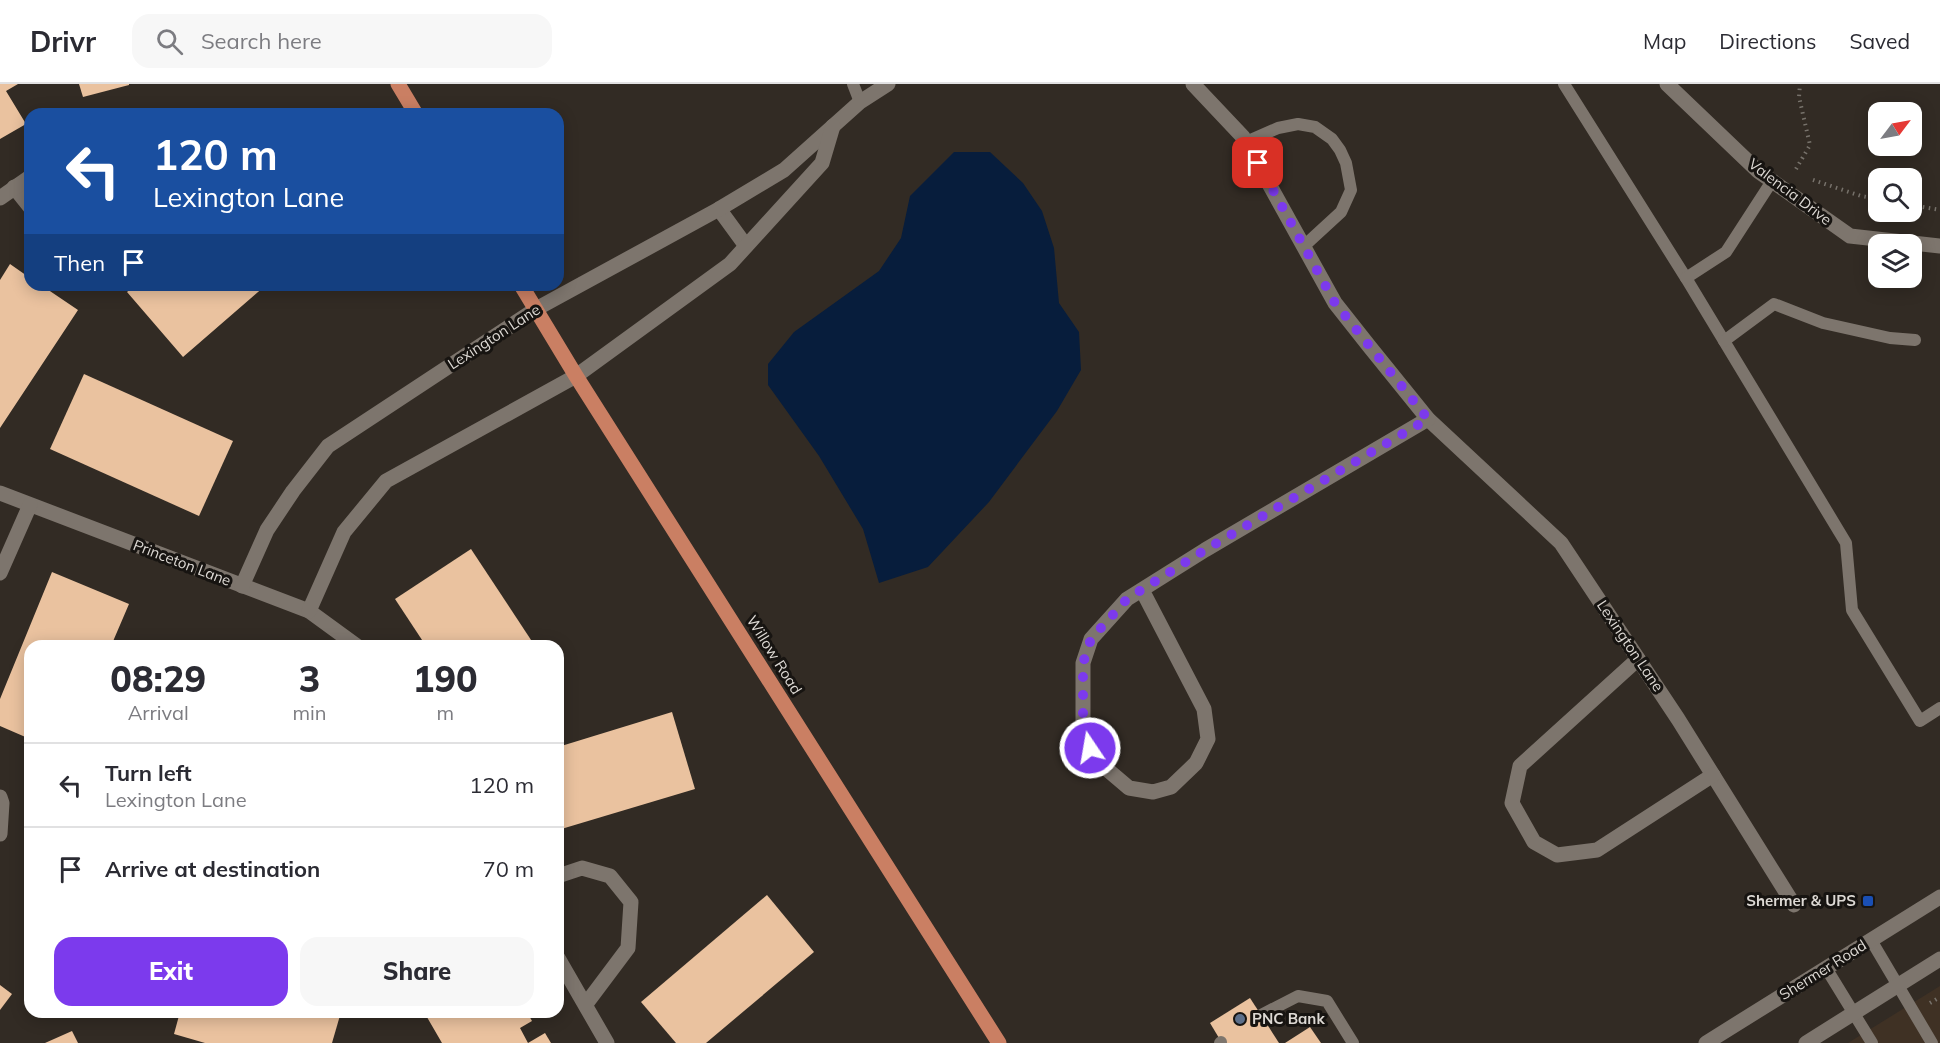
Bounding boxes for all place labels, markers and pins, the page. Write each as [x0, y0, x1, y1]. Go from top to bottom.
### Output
pin [1232, 137, 1283, 188]
place label: Shermer & UPS [1746, 891, 1856, 910]
marker: Shermer & UPS [1861, 894, 1875, 908]
place label: PNC Bank [1252, 1009, 1325, 1028]
marker: PNC Bank [1233, 1012, 1247, 1026]

